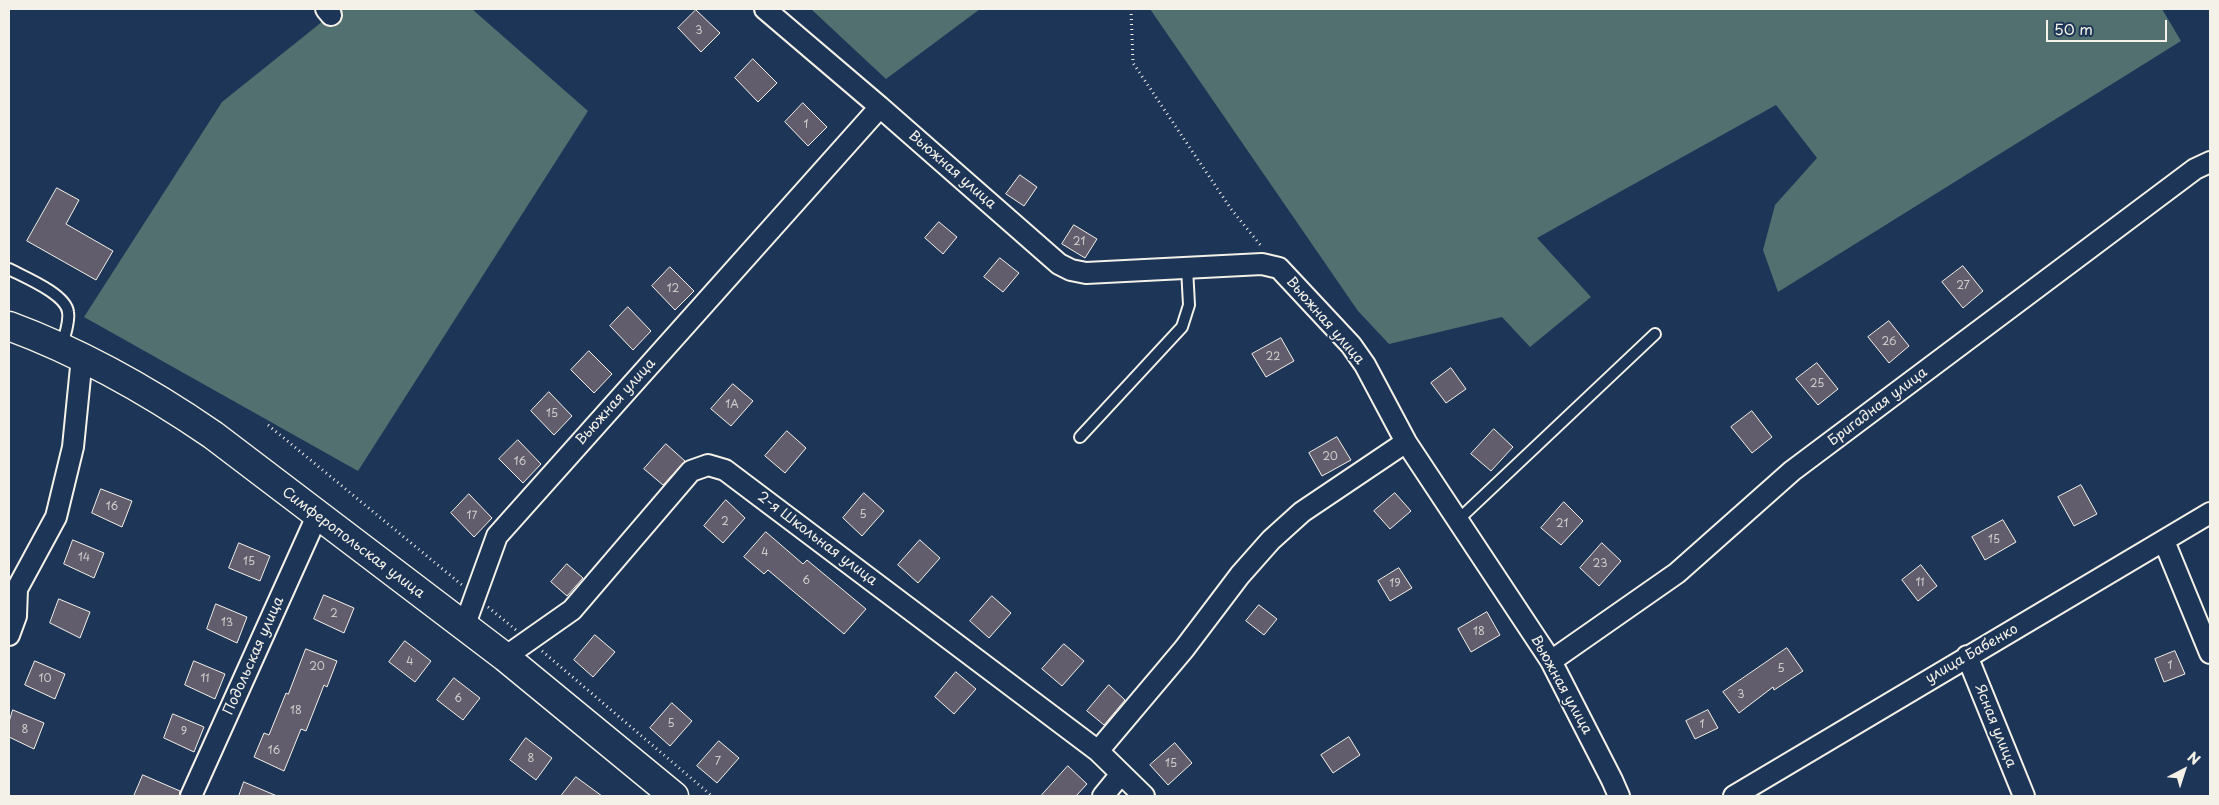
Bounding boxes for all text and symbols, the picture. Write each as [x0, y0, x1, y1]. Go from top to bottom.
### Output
scale bar [2049, 10, 2170, 42]
text: 50 m [2054, 17, 2093, 40]
house number: 3 [695, 24, 703, 38]
house number: 1 [804, 118, 808, 132]
street label: Вьюжная улица [905, 127, 999, 213]
house number: 21 [1073, 235, 1085, 249]
street label: Вьюжная улица [1282, 274, 1368, 368]
house number: 27 [1956, 279, 1970, 293]
house number: 12 [667, 282, 679, 296]
house number: 26 [1881, 335, 1897, 349]
house number: 22 [1266, 350, 1280, 364]
street label: Вьюжная улица [573, 355, 659, 449]
street label: Бригадная улица [1825, 364, 1931, 450]
house number: 25 [1810, 377, 1824, 391]
house number: 1А [725, 398, 739, 412]
house number: 15 [546, 407, 558, 421]
house number: 20 [1322, 450, 1338, 464]
house number: 16 [514, 455, 526, 469]
street label: Симферопольская улица [278, 484, 428, 602]
street label: 2-я Школьная улица [754, 488, 880, 590]
house number: 16 [106, 500, 118, 514]
house number: 5 [859, 508, 867, 522]
house number: 17 [467, 509, 477, 523]
house number: 2 [721, 515, 729, 529]
house number: 21 [1556, 517, 1568, 531]
house number: 15 [1988, 533, 2000, 547]
house number: 4 [761, 546, 769, 560]
house number: 14 [78, 551, 90, 565]
house number: 15 [243, 555, 255, 569]
house number: 23 [1593, 557, 1607, 571]
house number: 6 [802, 574, 810, 588]
house number: 11 [1915, 576, 1925, 590]
house number: 19 [1389, 577, 1401, 591]
street label: Подольская улица [220, 594, 288, 718]
house number: 2 [330, 607, 338, 621]
house number: 13 [221, 616, 233, 630]
street label: улица Бабенко [1923, 621, 2021, 687]
house number: 18 [1473, 625, 1485, 639]
street label: Вьюжная улица [1527, 633, 1595, 737]
house number: 4 [406, 655, 414, 669]
house number: 1 [2168, 659, 2172, 673]
house number: 20 [309, 660, 325, 674]
house number: 5 [1777, 662, 1785, 676]
house number: 10 [39, 672, 51, 686]
house number: 11 [200, 672, 210, 686]
street label: Ясная улица [1971, 682, 2019, 770]
house number: 3 [1737, 688, 1745, 702]
house number: 6 [454, 692, 462, 706]
house number: 18 [290, 704, 302, 718]
house number: 5 [667, 717, 675, 731]
house number: 1 [1700, 718, 1704, 732]
house number: 8 [22, 723, 28, 737]
house number: 9 [181, 725, 187, 739]
house number: 16 [268, 744, 280, 758]
north arrow [2159, 745, 2209, 795]
text: N [2183, 747, 2205, 770]
house number: 8 [528, 752, 534, 766]
house number: 7 [715, 755, 721, 769]
house number: 15 [1165, 757, 1177, 771]

